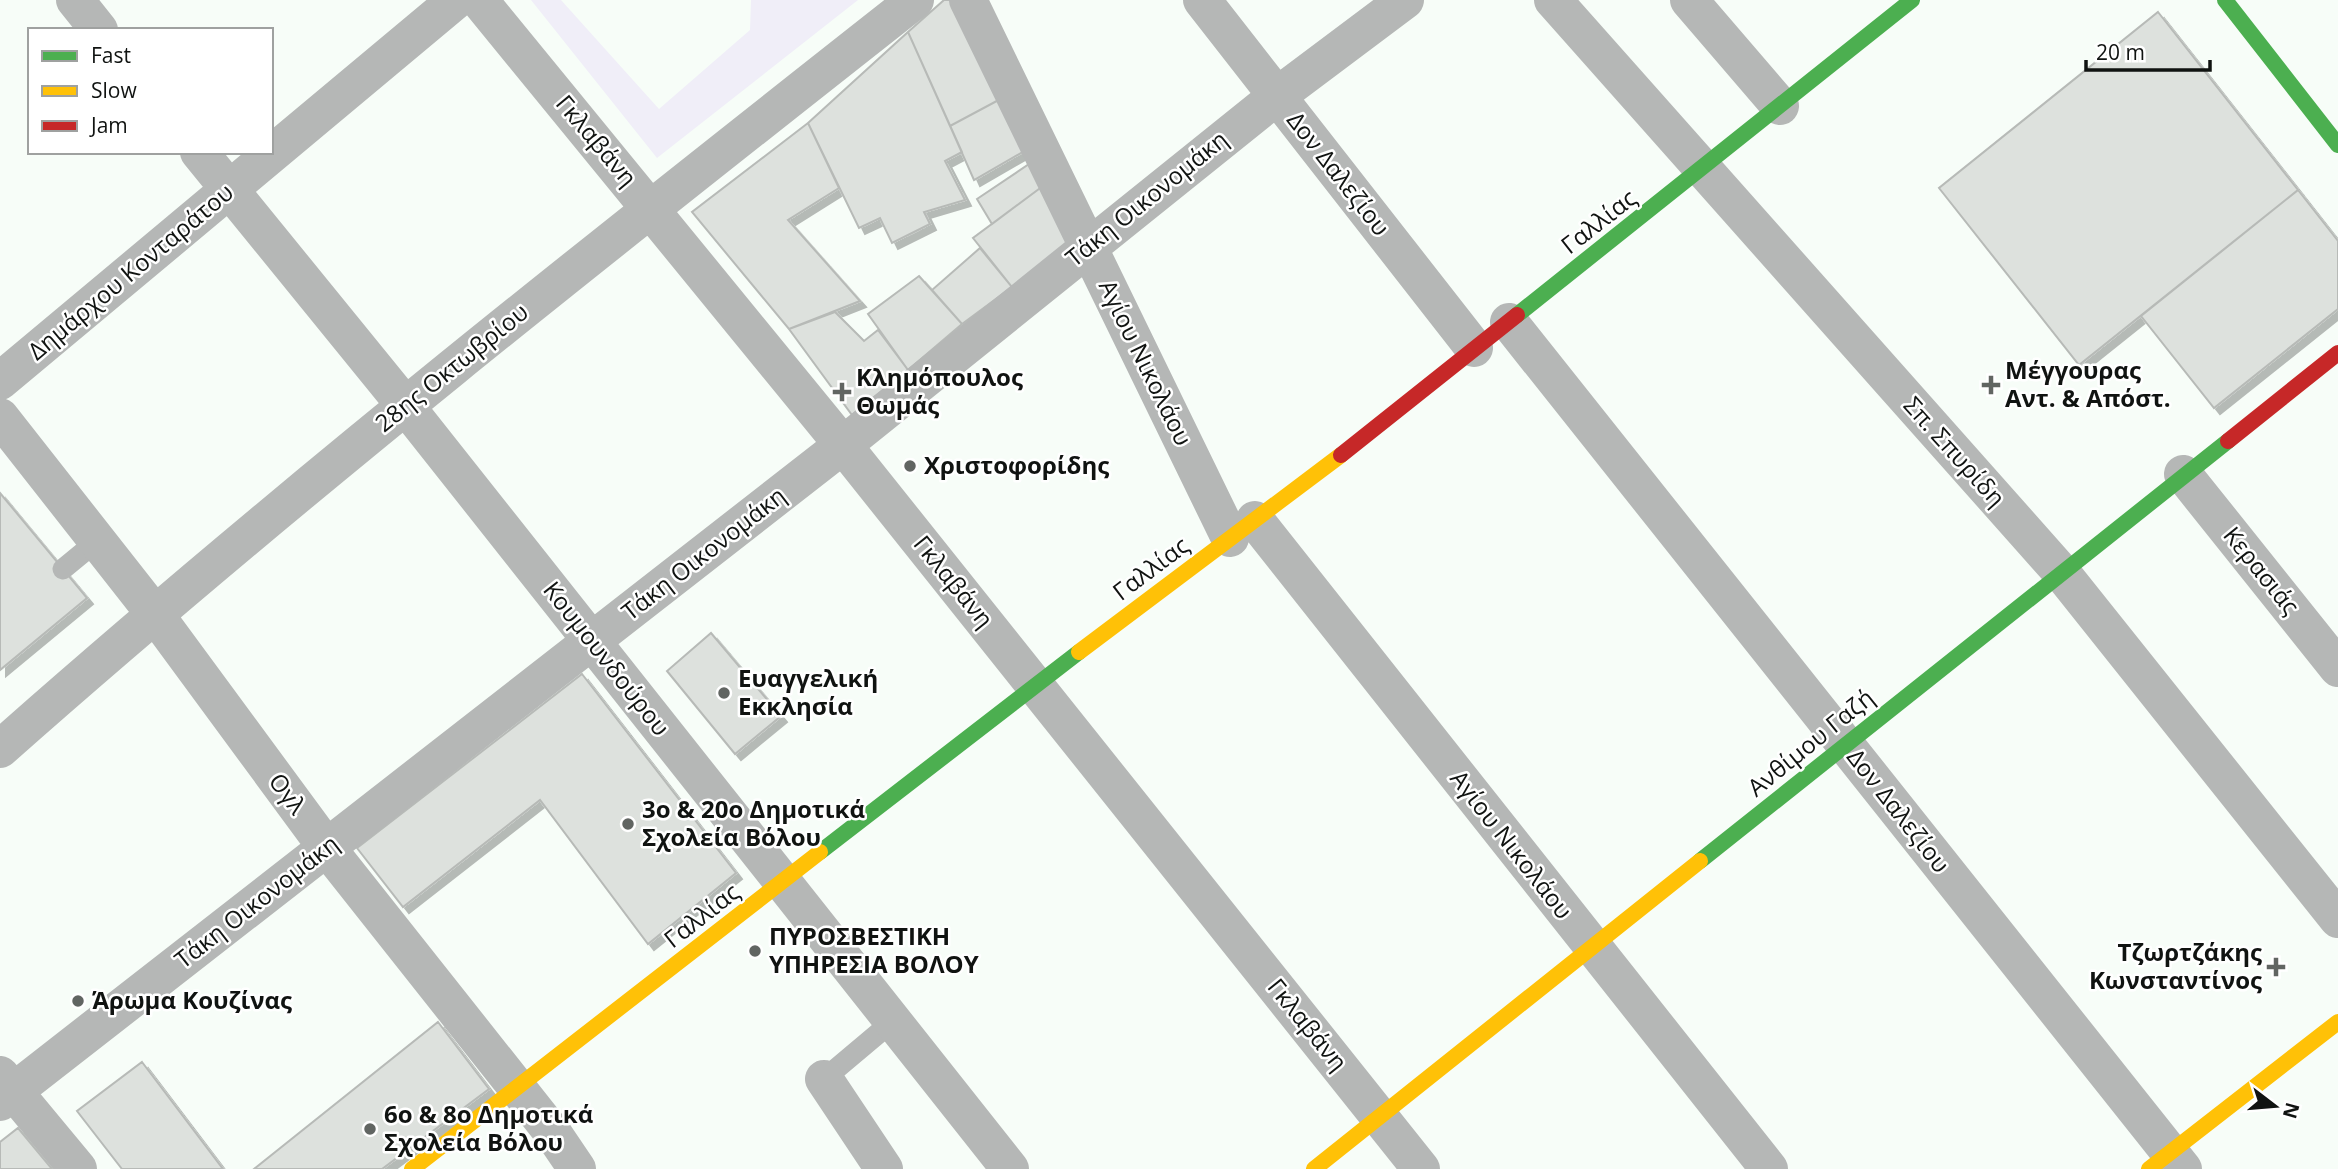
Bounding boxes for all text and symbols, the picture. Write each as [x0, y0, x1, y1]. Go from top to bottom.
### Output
legend [28, 28, 273, 154]
scale bar [2086, 28, 2210, 72]
text: 20 m [2096, 38, 2145, 66]
text: Fast [91, 41, 131, 69]
text: Slow [91, 76, 137, 104]
street label: Γκλαβάνη [549, 87, 645, 193]
street label: Δον Δαλεζίου [1280, 104, 1398, 242]
text: Jam [89, 111, 128, 139]
street label: Τάκη Οικονομάκη [1058, 122, 1234, 273]
street label: Δημάρχου Κονταράτου [20, 175, 240, 367]
street label: Γαλλίας [1554, 181, 1643, 261]
street label: Αγίου Νικολάου [1092, 274, 1201, 451]
street label: 28ης Οκτωβρίου [368, 295, 534, 439]
place label: Μέγγουρας Αντ. & Απόστ. [2005, 353, 2171, 414]
place label: Κλημόπουλος Θωμάς [856, 360, 1023, 421]
marker: Μέγγουρας Αντ. & Απόστ. [1983, 377, 1999, 393]
marker: Κλημόπουλος Θωμάς [834, 384, 850, 400]
street label: Σπ. Σπυρίδη [1897, 389, 2013, 513]
place label: Χριστοφορίδης [924, 448, 1109, 481]
marker: Χριστοφορίδης [902, 458, 918, 474]
street label: Τάκη Οικονομάκη [614, 478, 792, 627]
street label: Κερασιάς [2217, 519, 2308, 621]
street label: Γκλαβάνη [907, 528, 1002, 634]
street label: Γαλλίας [1105, 528, 1195, 607]
street label: Κουμουνδούρου [536, 574, 678, 742]
place label: Ευαγγελική Εκκλησία [738, 661, 878, 722]
street label: Ανθίμου Γαζή [1740, 681, 1880, 803]
marker: Ευαγγελική Εκκλησία [716, 685, 732, 701]
street label: Δον Δαλεζίου [1840, 741, 1958, 879]
street label: Αγίου Νικολάου [1444, 763, 1581, 925]
street label: Ογλ [262, 766, 315, 821]
place label: 3ο & 20ο Δημοτικά Σχολεία Βόλου [642, 792, 865, 853]
marker: 3ο & 20ο Δημοτικά Σχολεία Βόλου [620, 816, 636, 832]
street label: Τάκη Οικονομάκη [167, 826, 345, 975]
street label: Γαλλίας [657, 875, 746, 955]
place label: ΠΥΡΟΣΒΕΣΤΙΚΗ ΥΠΗΡΕΣΙΑ ΒΟΛΟΥ [769, 919, 979, 980]
place label: Τζωρτζάκης Κωνσταντίνος [2089, 935, 2262, 996]
marker: ΠΥΡΟΣΒΕΣΤΙΚΗ ΥΠΗΡΕΣΙΑ ΒΟΛΟΥ [747, 943, 763, 959]
marker: Τζωρτζάκης Κωνσταντίνος [2268, 959, 2284, 975]
street label: Γκλαβάνη [1261, 971, 1356, 1077]
place label: Άρωμα Κουζίνας [92, 983, 292, 1016]
marker: Άρωμα Κουζίνας [70, 993, 86, 1009]
north arrow [2240, 1071, 2310, 1141]
place label: 6ο & 8ο Δημοτικά Σχολεία Βόλου [384, 1097, 593, 1158]
text: N [2277, 1100, 2306, 1122]
marker: 6ο & 8ο Δημοτικά Σχολεία Βόλου [362, 1121, 378, 1137]

